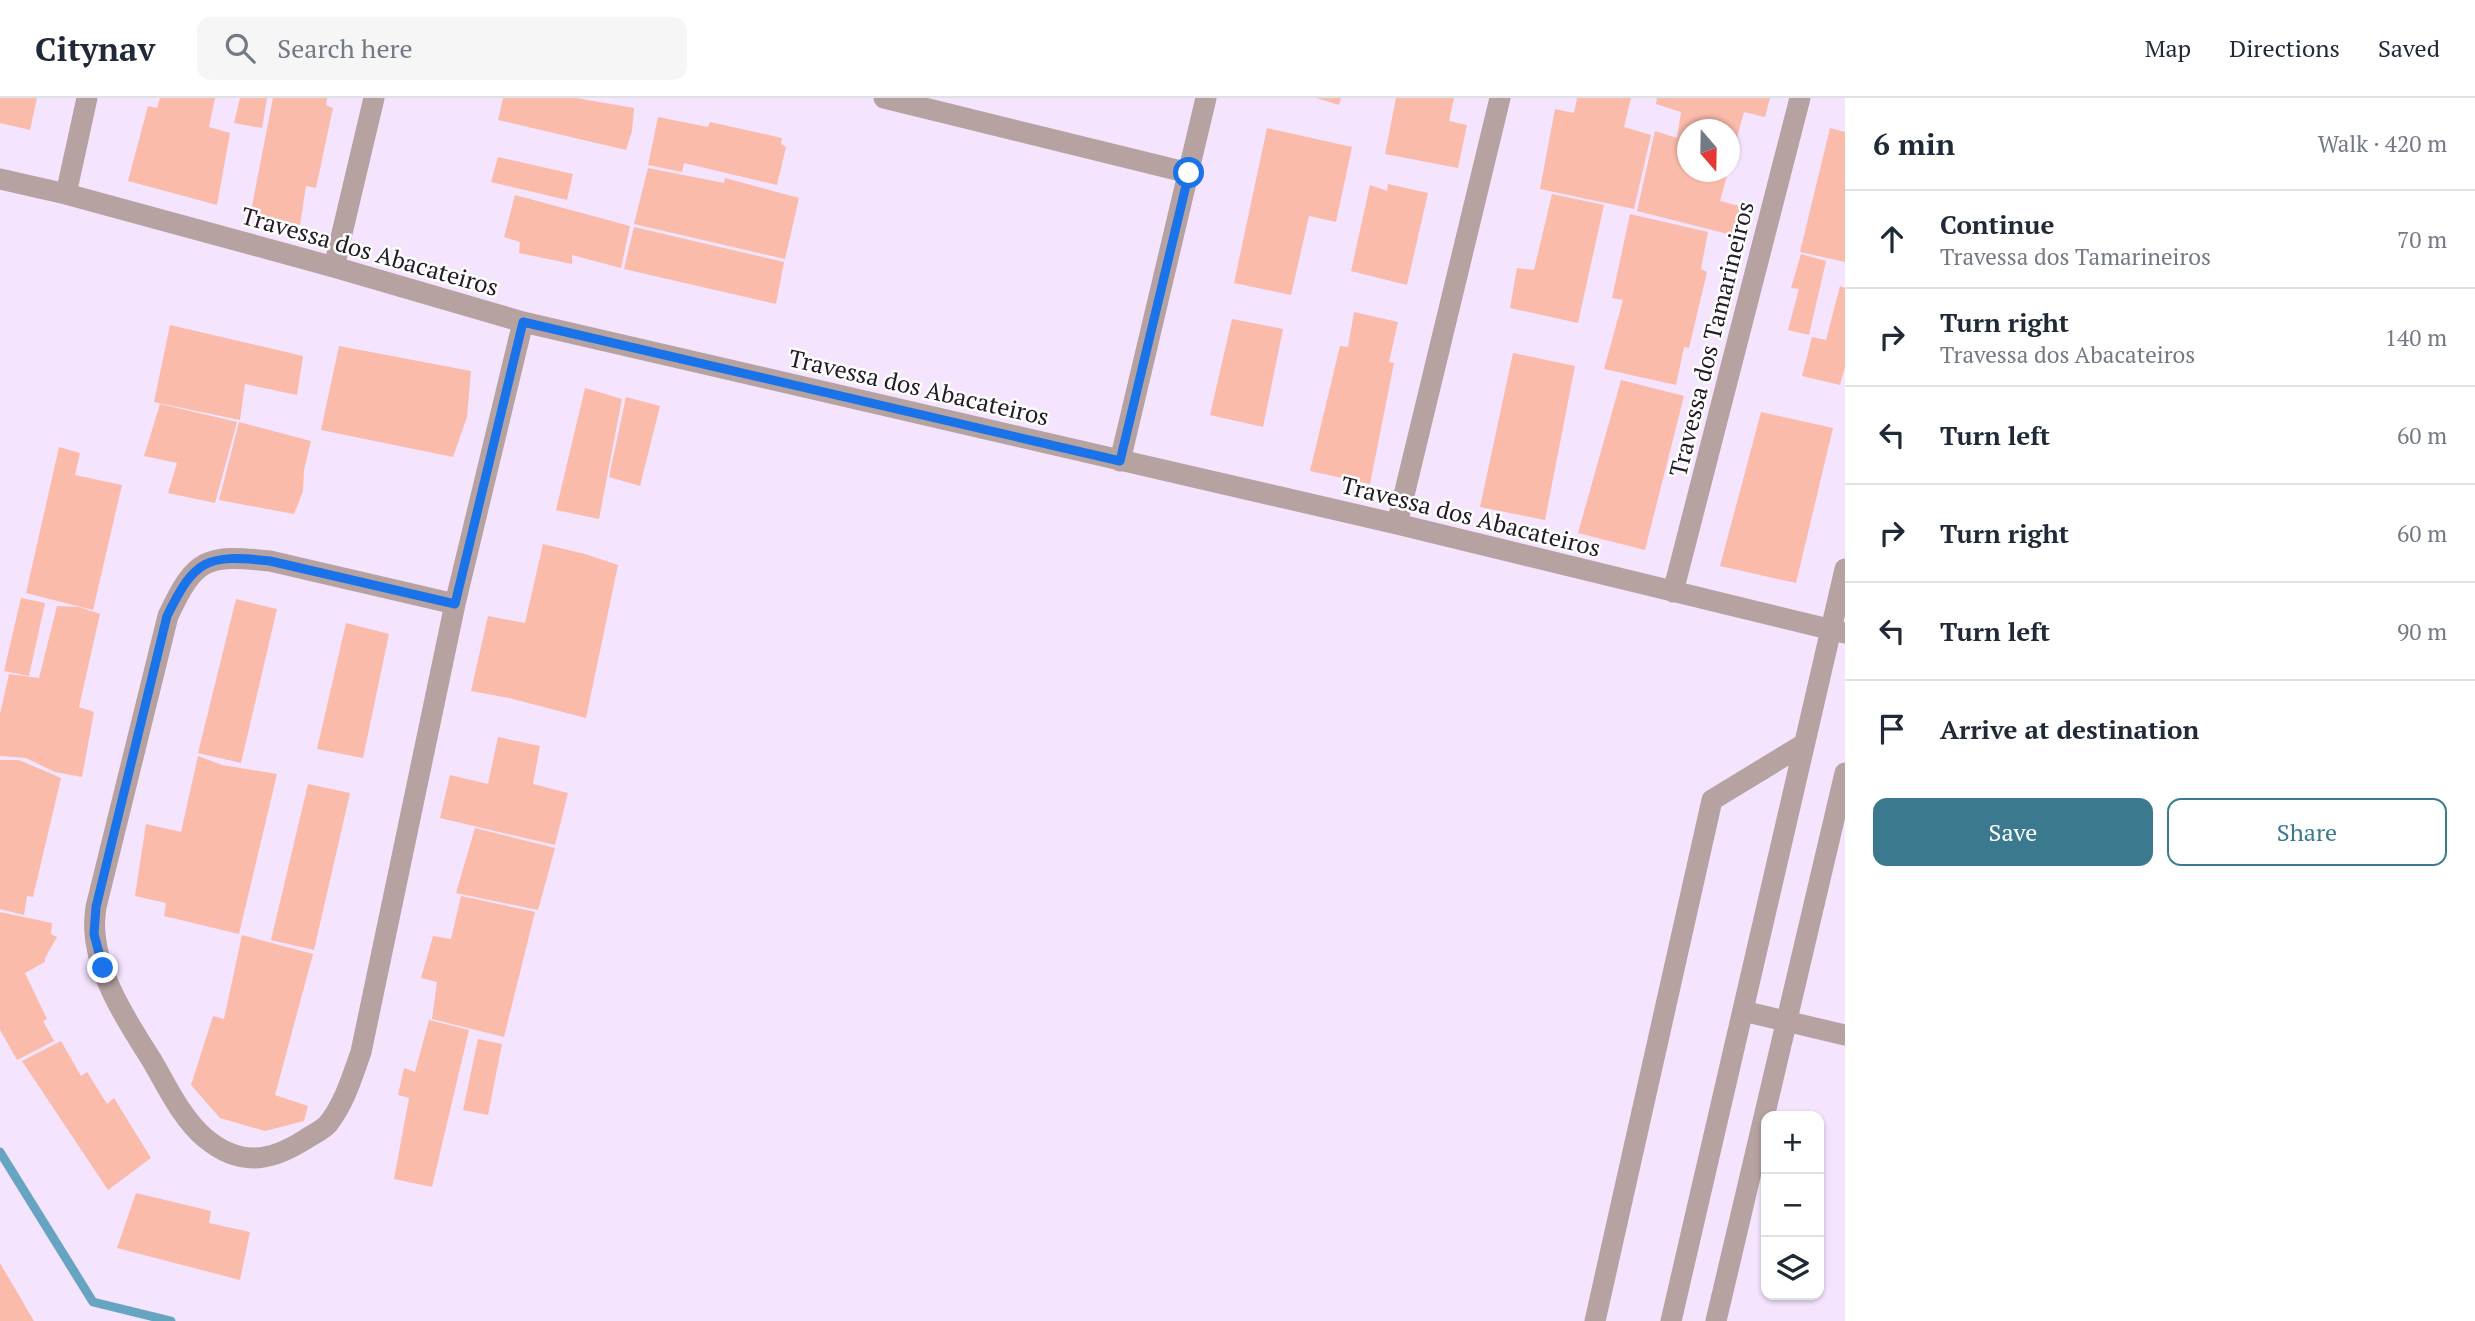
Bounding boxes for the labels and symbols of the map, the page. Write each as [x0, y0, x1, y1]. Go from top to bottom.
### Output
north arrow [1677, 119, 1740, 182]
route start [1173, 157, 1204, 188]
street label: Travessa dos Tamarineiros [1661, 198, 1761, 480]
street label: Travessa dos Abacateiros [238, 199, 502, 303]
street label: Travessa dos Abacateiros [786, 341, 1052, 433]
street label: Travessa dos Abacateiros [1338, 468, 1604, 564]
route end [87, 952, 118, 983]

